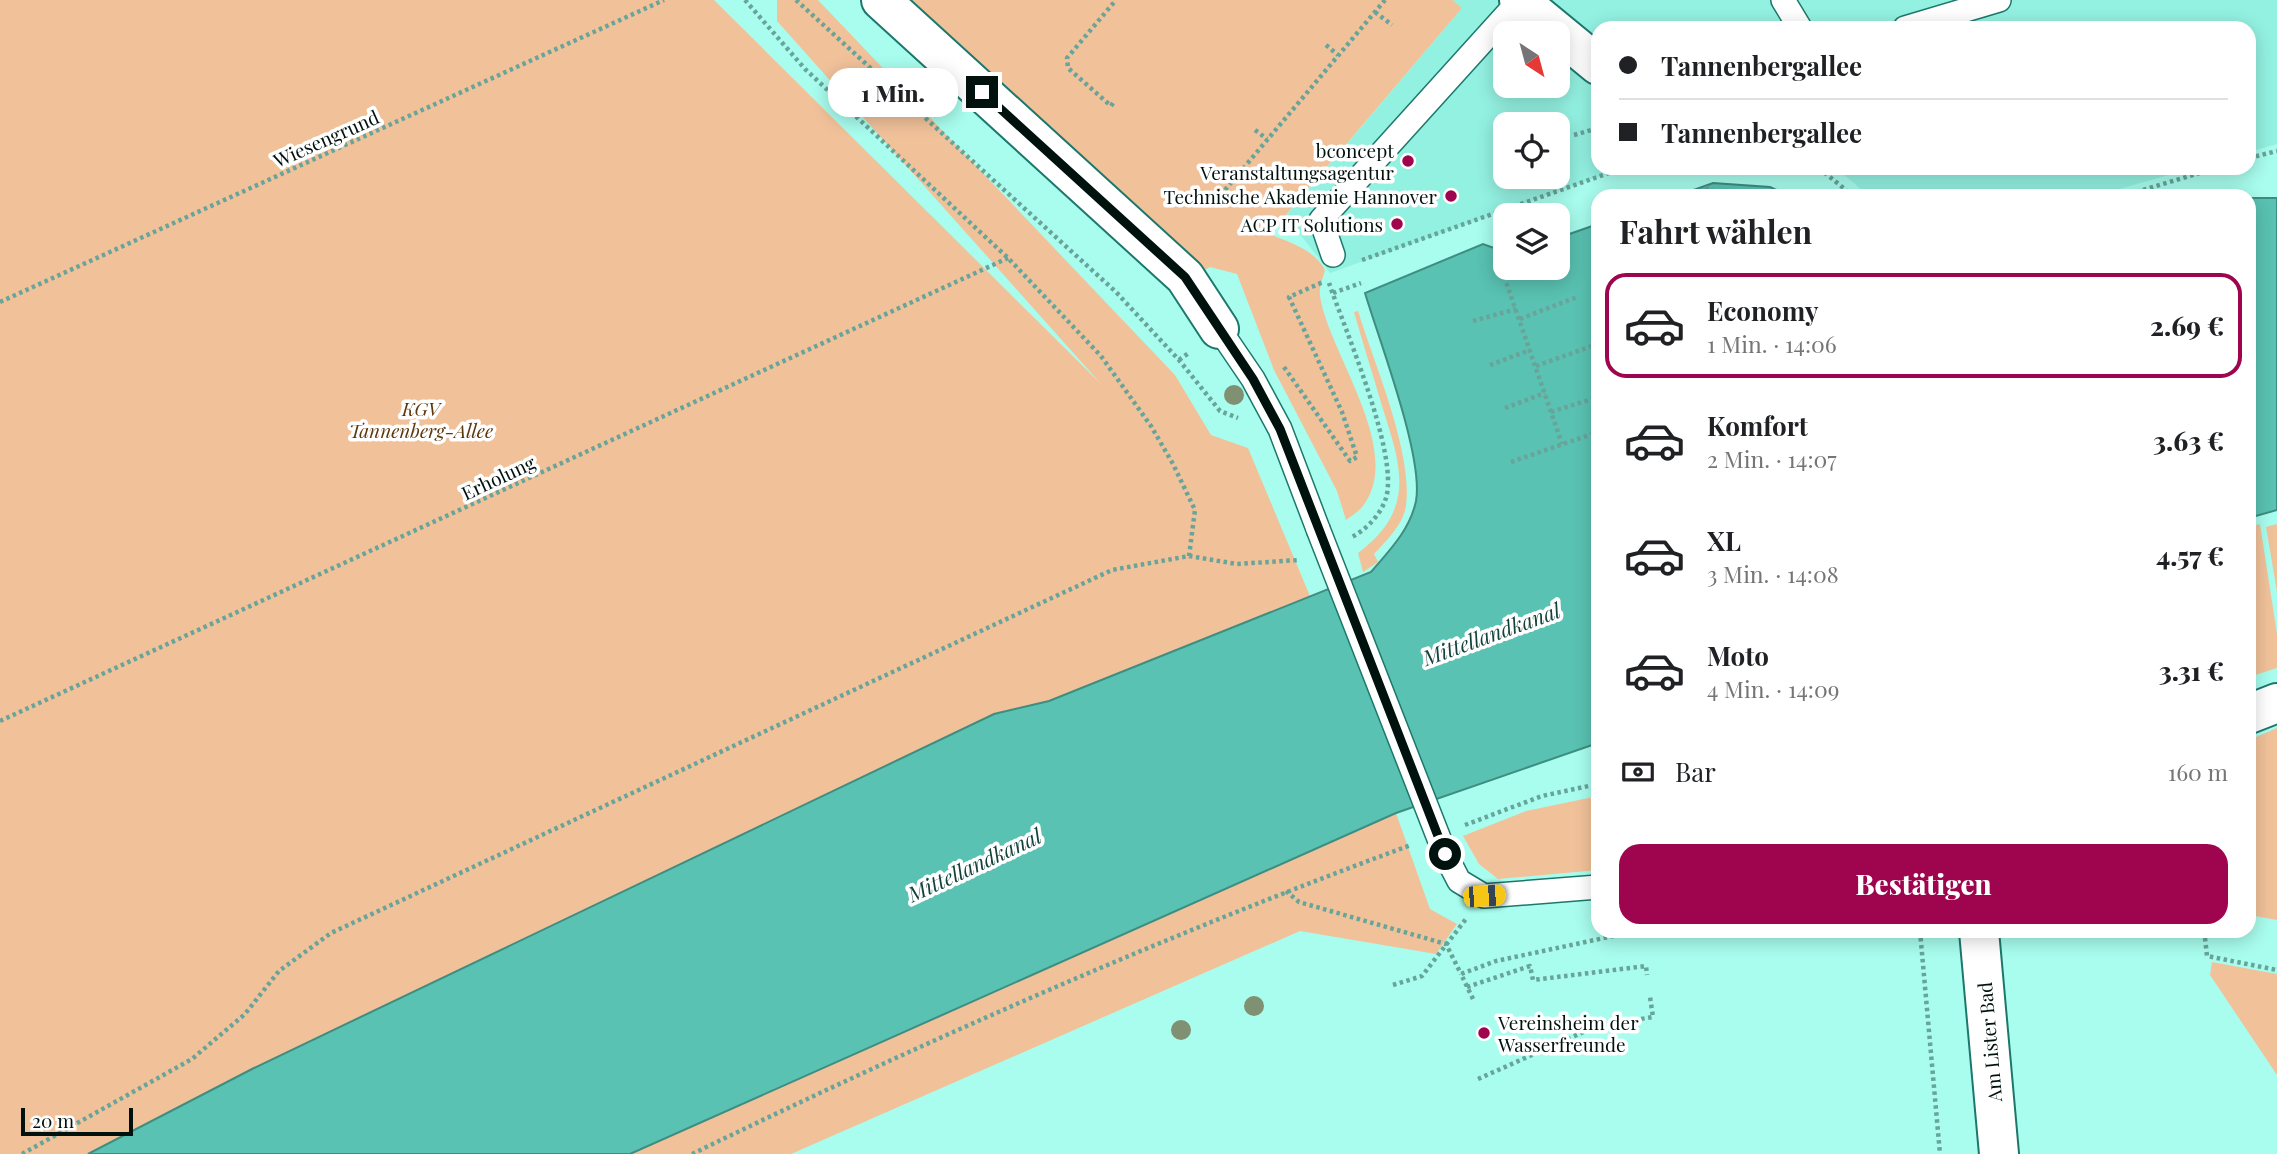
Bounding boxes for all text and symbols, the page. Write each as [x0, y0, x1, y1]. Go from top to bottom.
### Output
north arrow [1493, 21, 1570, 98]
map controls [1493, 21, 1570, 280]
text: Tannenbergallee [1661, 48, 1862, 83]
callout: 1 Min. [828, 68, 958, 116]
route end [966, 76, 998, 108]
text: 1 Min. [861, 77, 925, 108]
street label: Wiesengrund [268, 103, 383, 173]
button: locate [1493, 112, 1570, 189]
text: Tannenbergallee [1661, 115, 1862, 150]
place label: bconcept Veranstaltungsagentur [1199, 137, 1395, 185]
marker: bconcept Veranstaltungsagentur [1400, 153, 1416, 169]
place label: Technische Akademie Hannover [1163, 183, 1438, 209]
marker: Technische Akademie Hannover [1443, 188, 1459, 204]
button: layers [1493, 203, 1570, 280]
text: Fahrt wählen [1619, 209, 1812, 252]
place label: ACP IT Solutions [1240, 211, 1383, 237]
marker: ACP IT Solutions [1389, 216, 1405, 232]
text: Economy [1707, 293, 1818, 328]
icon: car [1623, 294, 1686, 357]
text: 2.69 € [2150, 308, 2224, 343]
text: 1 Min. · 14:06 [1707, 328, 1837, 359]
park label: KGV Tannenberg-Allee [349, 395, 493, 443]
text: Komfort [1707, 408, 1808, 443]
icon: car [1623, 409, 1686, 472]
text: 3.63 € [2153, 423, 2224, 458]
text: 2 Min. · 14:07 [1707, 443, 1837, 474]
street label: Erholung [457, 449, 539, 505]
text: XL [1707, 523, 1741, 558]
icon: car [1623, 524, 1686, 587]
text: 4.57 € [2156, 538, 2224, 573]
text: 3 Min. · 14:08 [1707, 558, 1839, 589]
water label: Mittellandkanal [1417, 595, 1565, 671]
text: Moto [1707, 638, 1769, 673]
icon: car [1623, 639, 1686, 702]
text: 3.31 € [2159, 653, 2224, 688]
text: 4 Min. · 14:09 [1707, 673, 1839, 704]
icon: cash [1619, 753, 1657, 791]
text: Bar [1675, 754, 1716, 789]
text: 160 m [2168, 756, 2228, 787]
water label: Mittellandkanal [902, 820, 1046, 908]
route start [1429, 838, 1461, 870]
button: Bestätigen [1619, 844, 2228, 924]
car [1463, 884, 1506, 908]
street label: Am Lister Bad [1971, 981, 2007, 1104]
place label: Vereinsheim der Wasserfreunde [1497, 1009, 1639, 1057]
marker: Vereinsheim der Wasserfreunde [1476, 1025, 1492, 1041]
scale bar [21, 1105, 133, 1137]
text: 20 m [32, 1107, 74, 1133]

